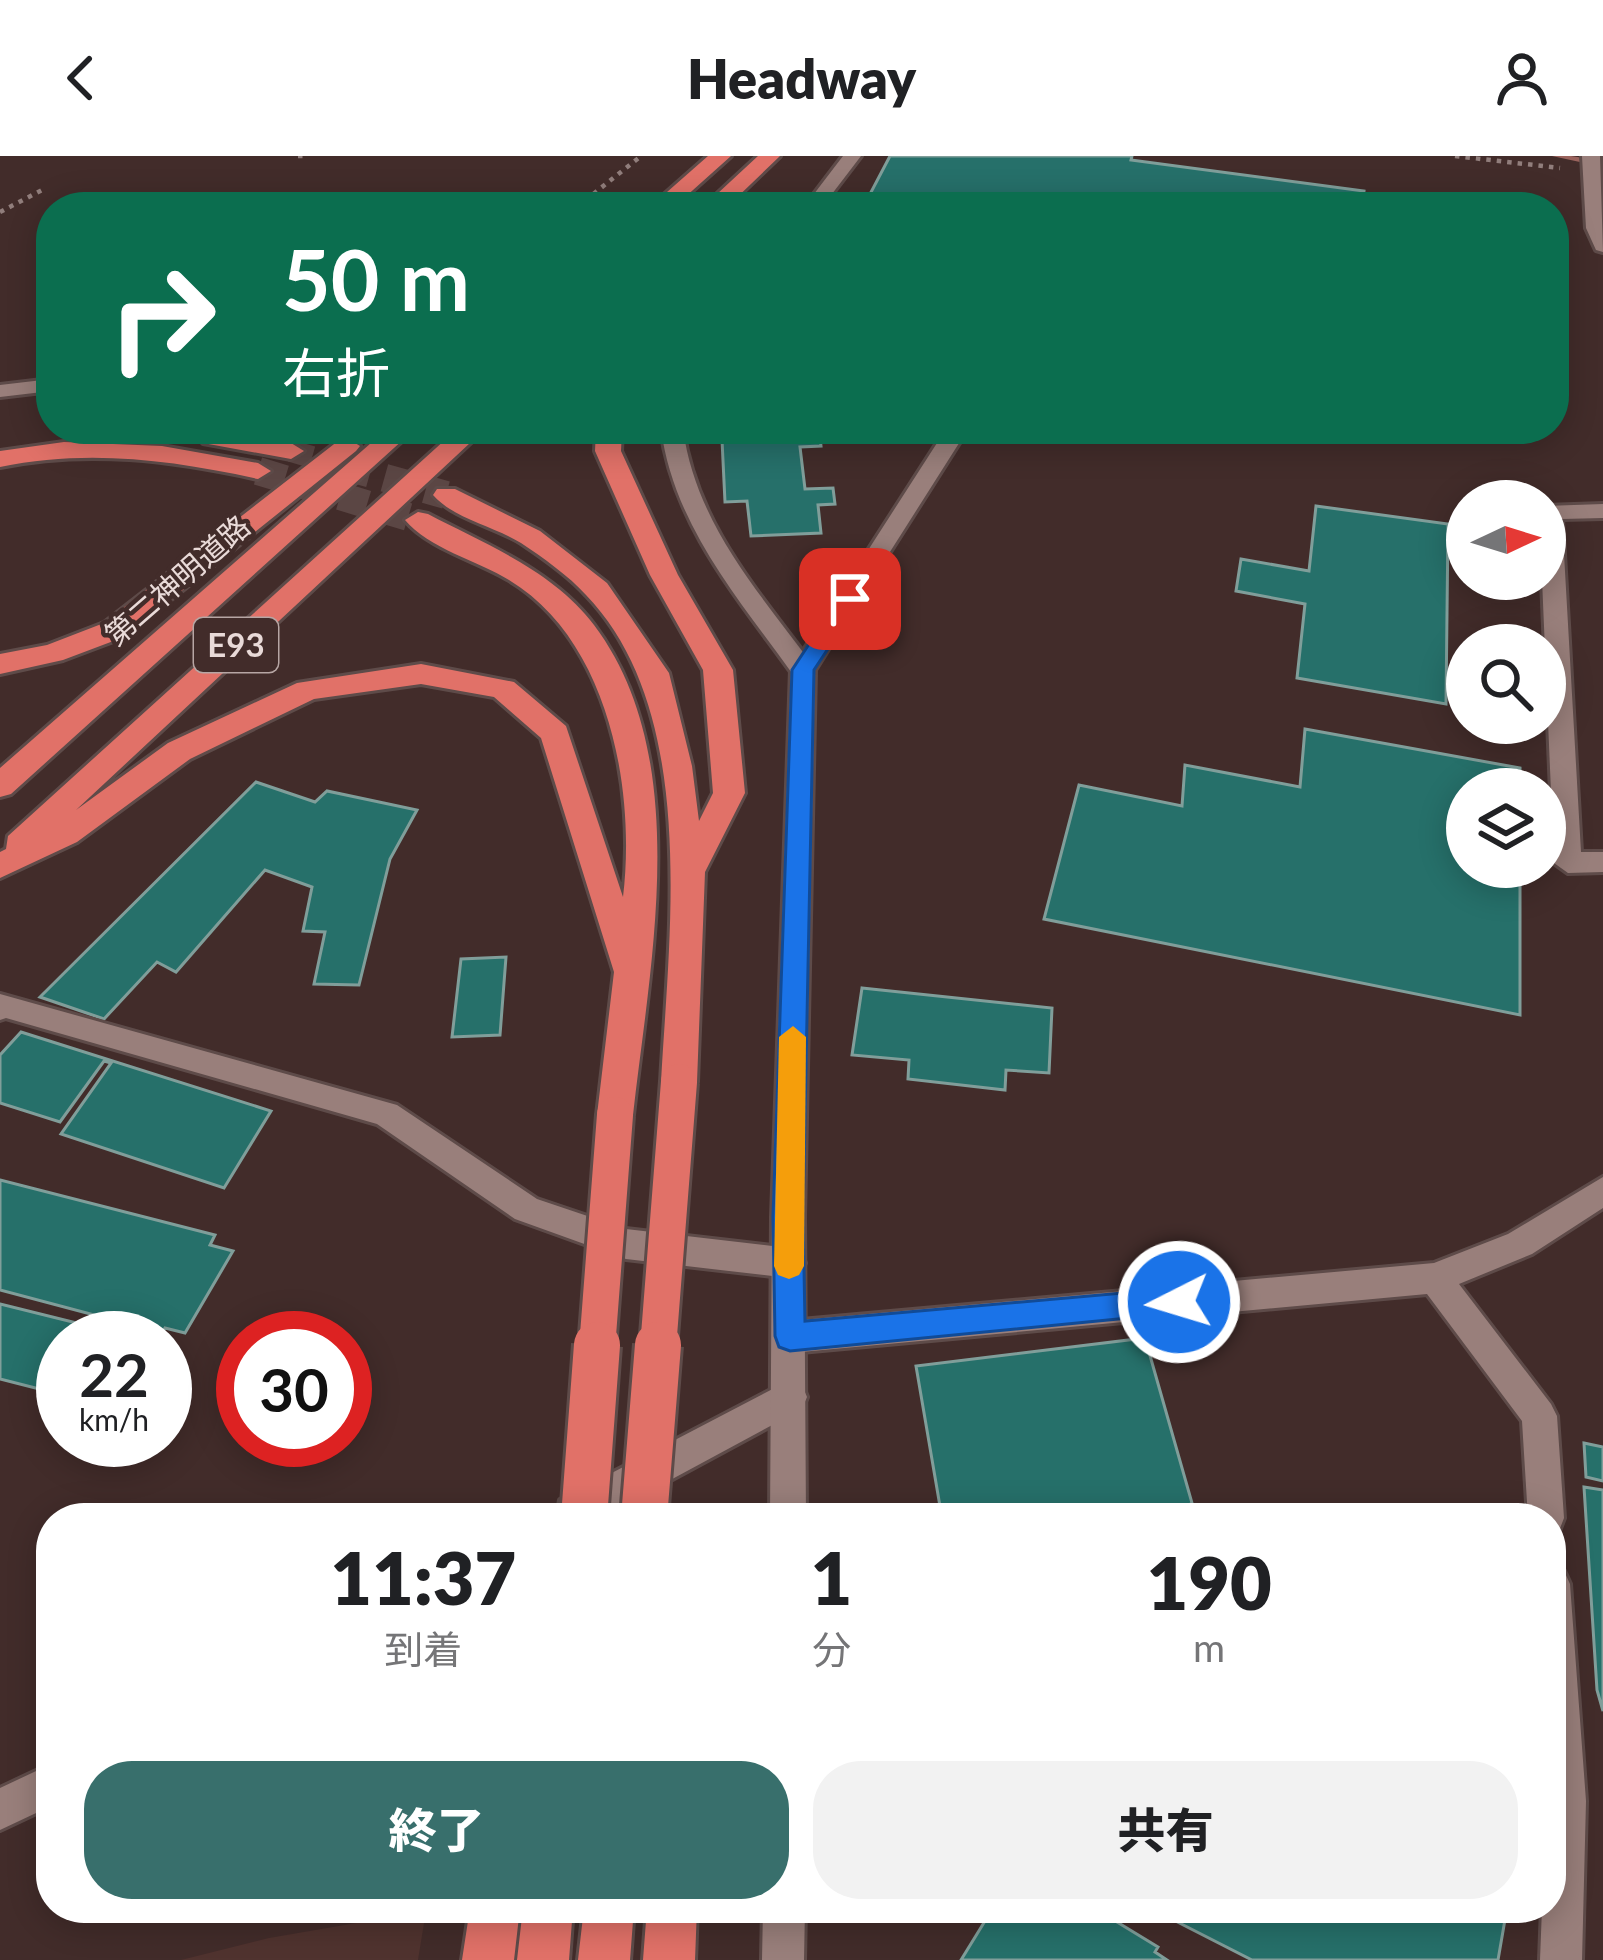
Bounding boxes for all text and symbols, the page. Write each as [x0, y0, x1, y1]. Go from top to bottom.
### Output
icon: back [48, 45, 114, 111]
icon: person [1489, 45, 1555, 111]
text: Headway [687, 46, 916, 111]
text: 50 m [282, 228, 470, 329]
icon: right [84, 240, 240, 396]
text: 右折 [282, 340, 390, 405]
north arrow [1446, 480, 1566, 600]
map controls [1446, 480, 1566, 888]
street label: 第二神明道路 [97, 507, 256, 652]
pin [799, 548, 901, 650]
icon: arrive [817, 566, 883, 632]
road number: E93 [194, 618, 278, 672]
button: search [1446, 624, 1566, 744]
button: layers [1446, 768, 1566, 888]
position arrow [1116, 1239, 1242, 1365]
speed limit sign: 30 [216, 1311, 372, 1467]
text: 22 [79, 1338, 149, 1410]
text: km/h [79, 1401, 149, 1437]
text: 11:37 [330, 1534, 516, 1620]
text: 1 [811, 1534, 852, 1620]
text: 190 [1147, 1539, 1272, 1625]
text: m [1193, 1624, 1225, 1670]
text: 到着 [384, 1626, 462, 1672]
text: 分 [812, 1626, 851, 1672]
button: 終了 [84, 1761, 789, 1899]
button: 共有 [813, 1761, 1518, 1899]

